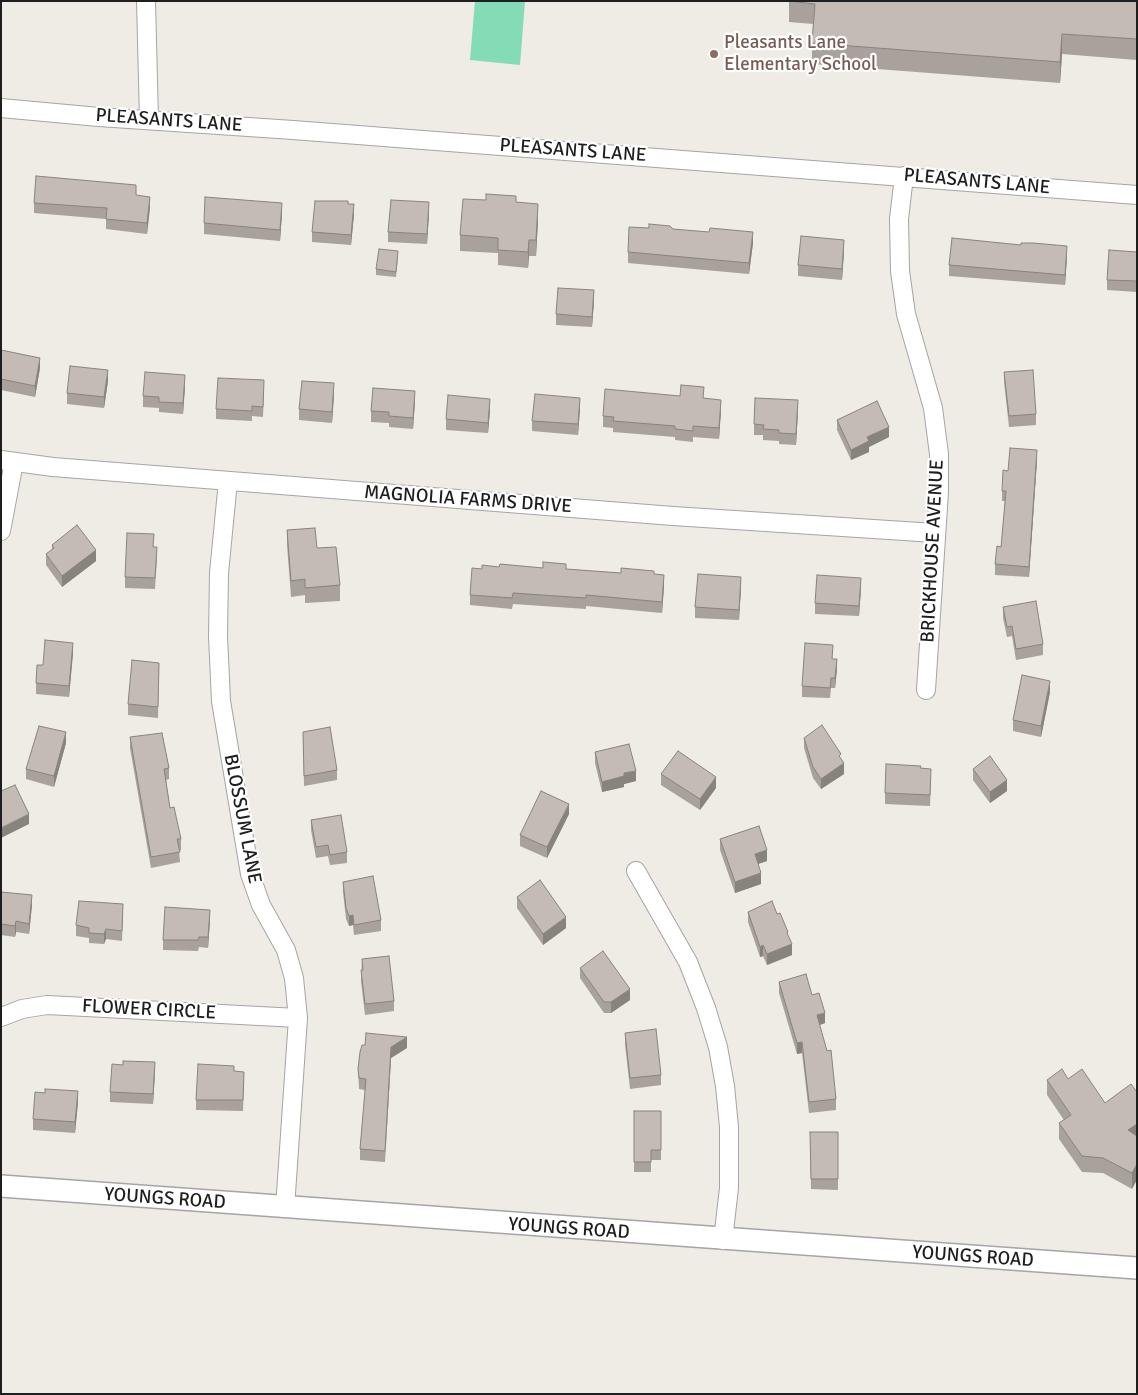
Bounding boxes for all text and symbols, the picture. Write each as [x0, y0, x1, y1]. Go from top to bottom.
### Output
place label: Pleasants Lane Elementary School [724, 32, 877, 76]
marker: Pleasants Lane Elementary School [708, 48, 720, 60]
street label: PLEASANTS LANE [95, 104, 243, 138]
street label: PLEASANTS LANE [499, 134, 647, 168]
street label: PLEASANTS LANE [903, 164, 1051, 200]
street label: BRICKHOUSE AVENUE [917, 459, 949, 643]
street label: MAGNOLIA FARMS DRIVE [363, 481, 573, 519]
street label: BLOSSUM LANE [218, 752, 266, 886]
street label: FLOWER CIRCLE [81, 995, 217, 1025]
street label: YOUNGS ROAD [104, 1183, 226, 1215]
street label: YOUNGS ROAD [508, 1213, 630, 1245]
street label: YOUNGS ROAD [912, 1241, 1034, 1273]

